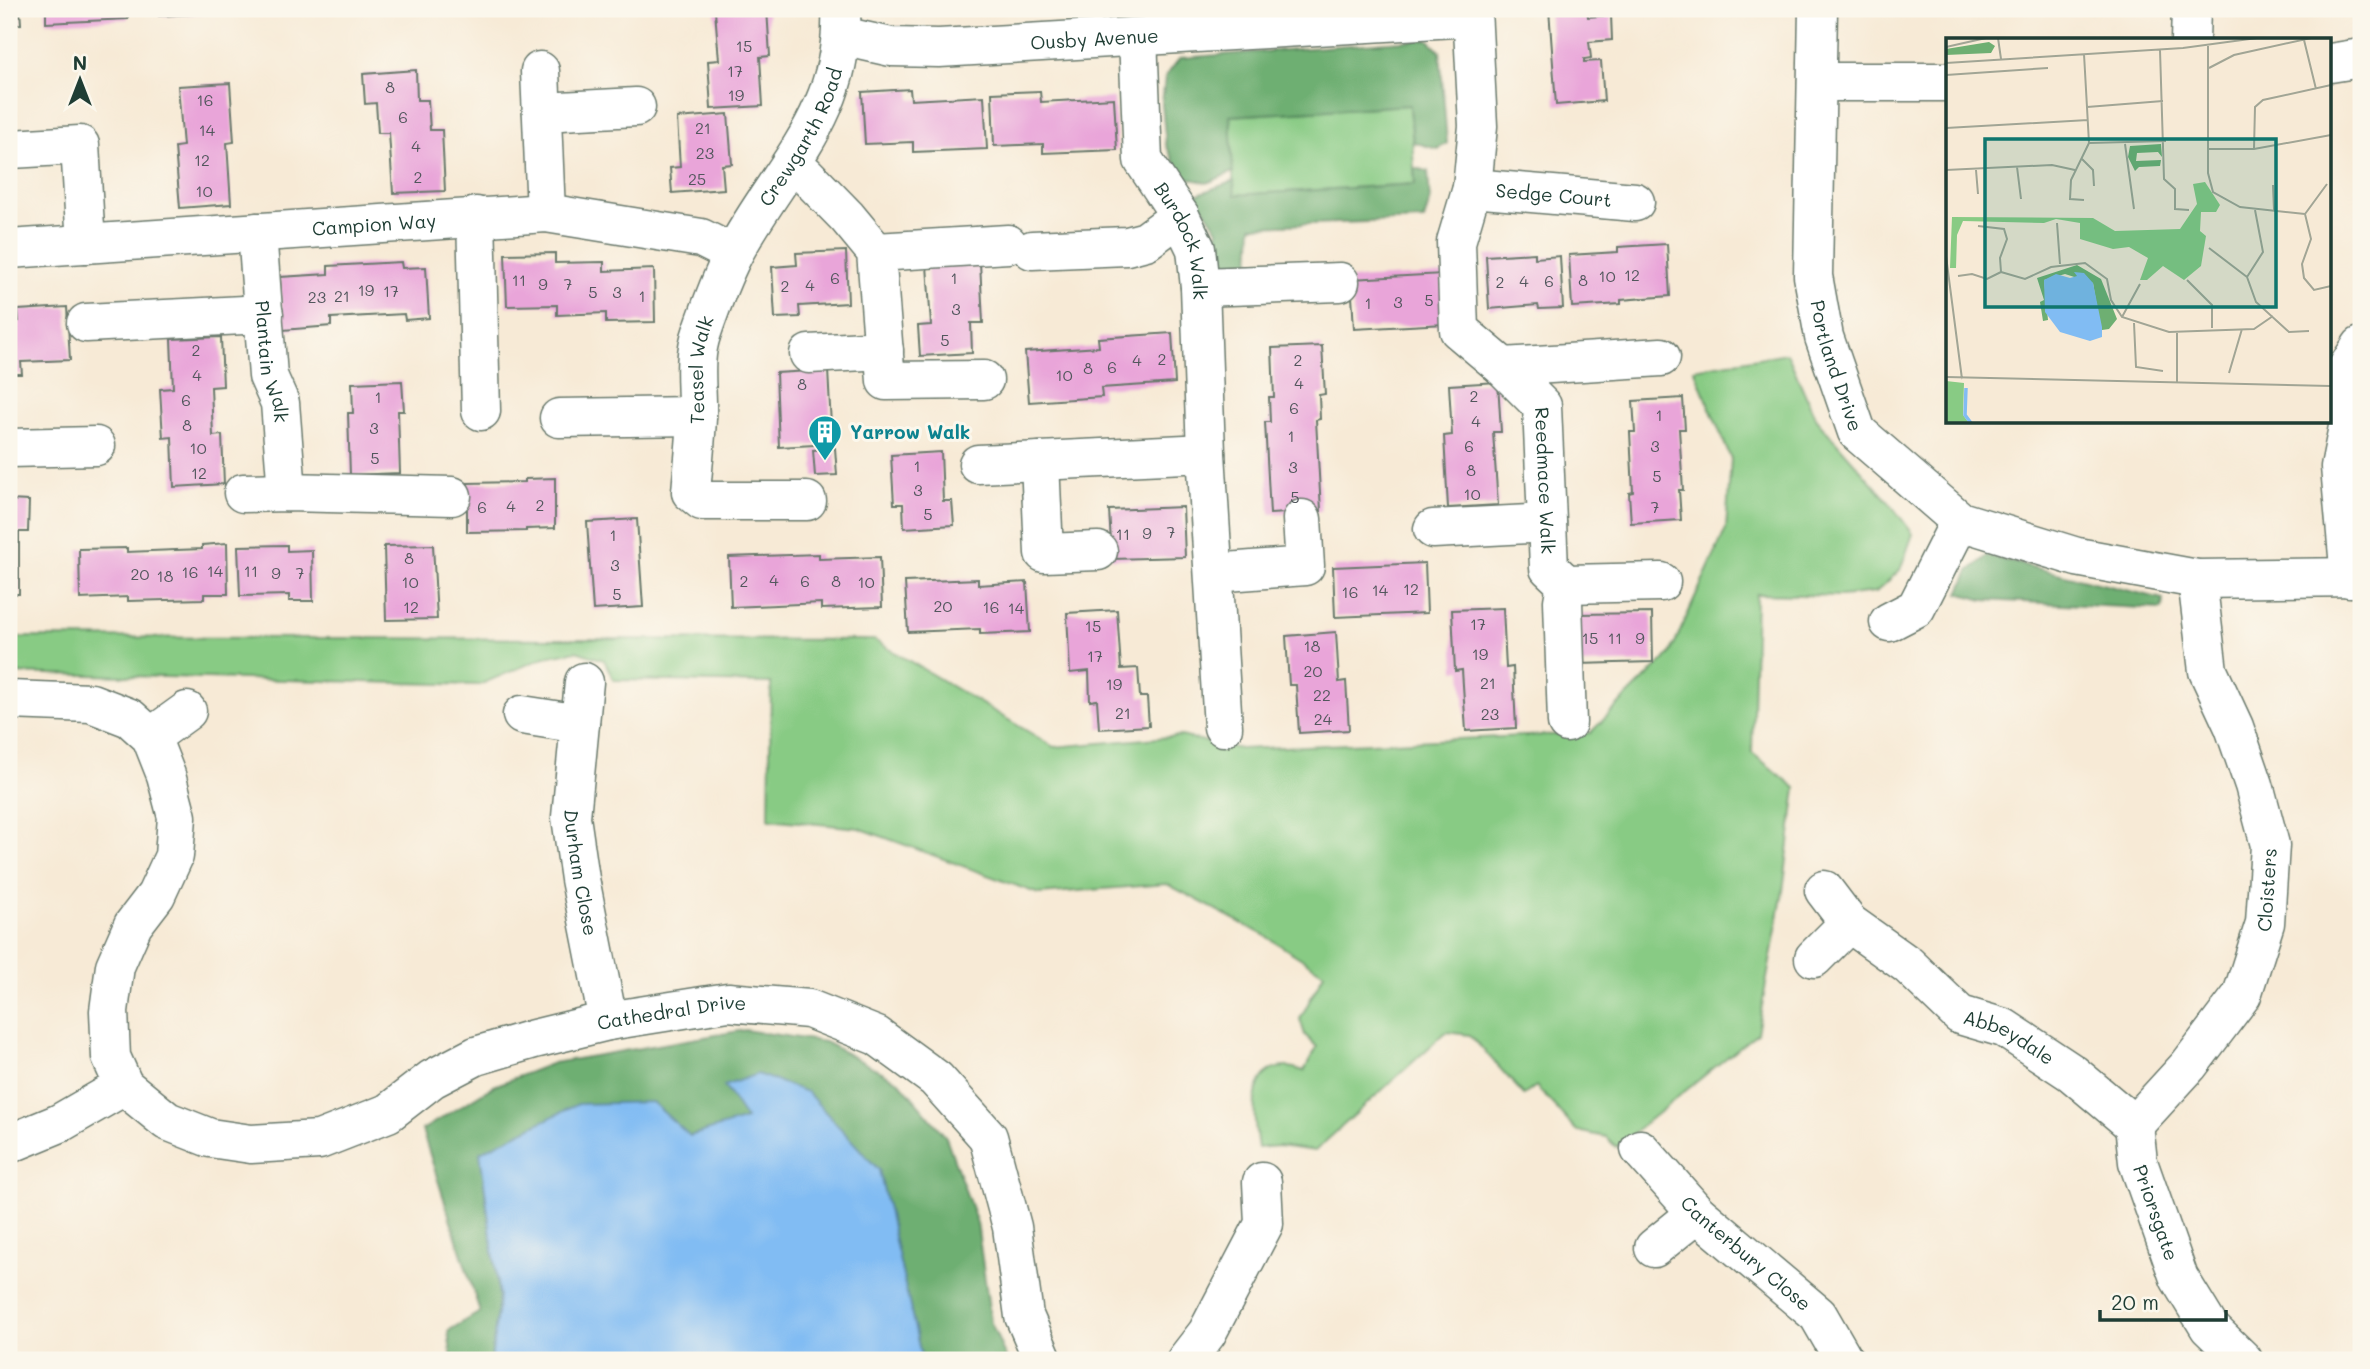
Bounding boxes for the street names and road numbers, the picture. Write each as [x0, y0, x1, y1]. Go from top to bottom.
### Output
street label: Ousby Avenue [1030, 22, 1159, 55]
street label: Crewgarth Road [753, 65, 847, 211]
street label: Burdock Walk [1149, 177, 1213, 300]
street label: Sedge Court [1495, 177, 1613, 212]
street label: Campion Way [311, 207, 437, 241]
street label: Portland Drive [1806, 298, 1869, 435]
street label: Plantain Walk [250, 299, 294, 423]
street label: Teasel Walk [683, 312, 719, 425]
street label: Reedmace Walk [1530, 406, 1561, 555]
street label: Durham Close [559, 809, 604, 938]
street label: Cloisters [2250, 847, 2282, 935]
street label: Cathedral Drive [594, 989, 748, 1035]
street label: Abbeydale [1961, 1004, 2059, 1070]
street label: Priorsgate [2128, 1161, 2185, 1264]
street label: Canterbury Close [1675, 1190, 1817, 1316]

